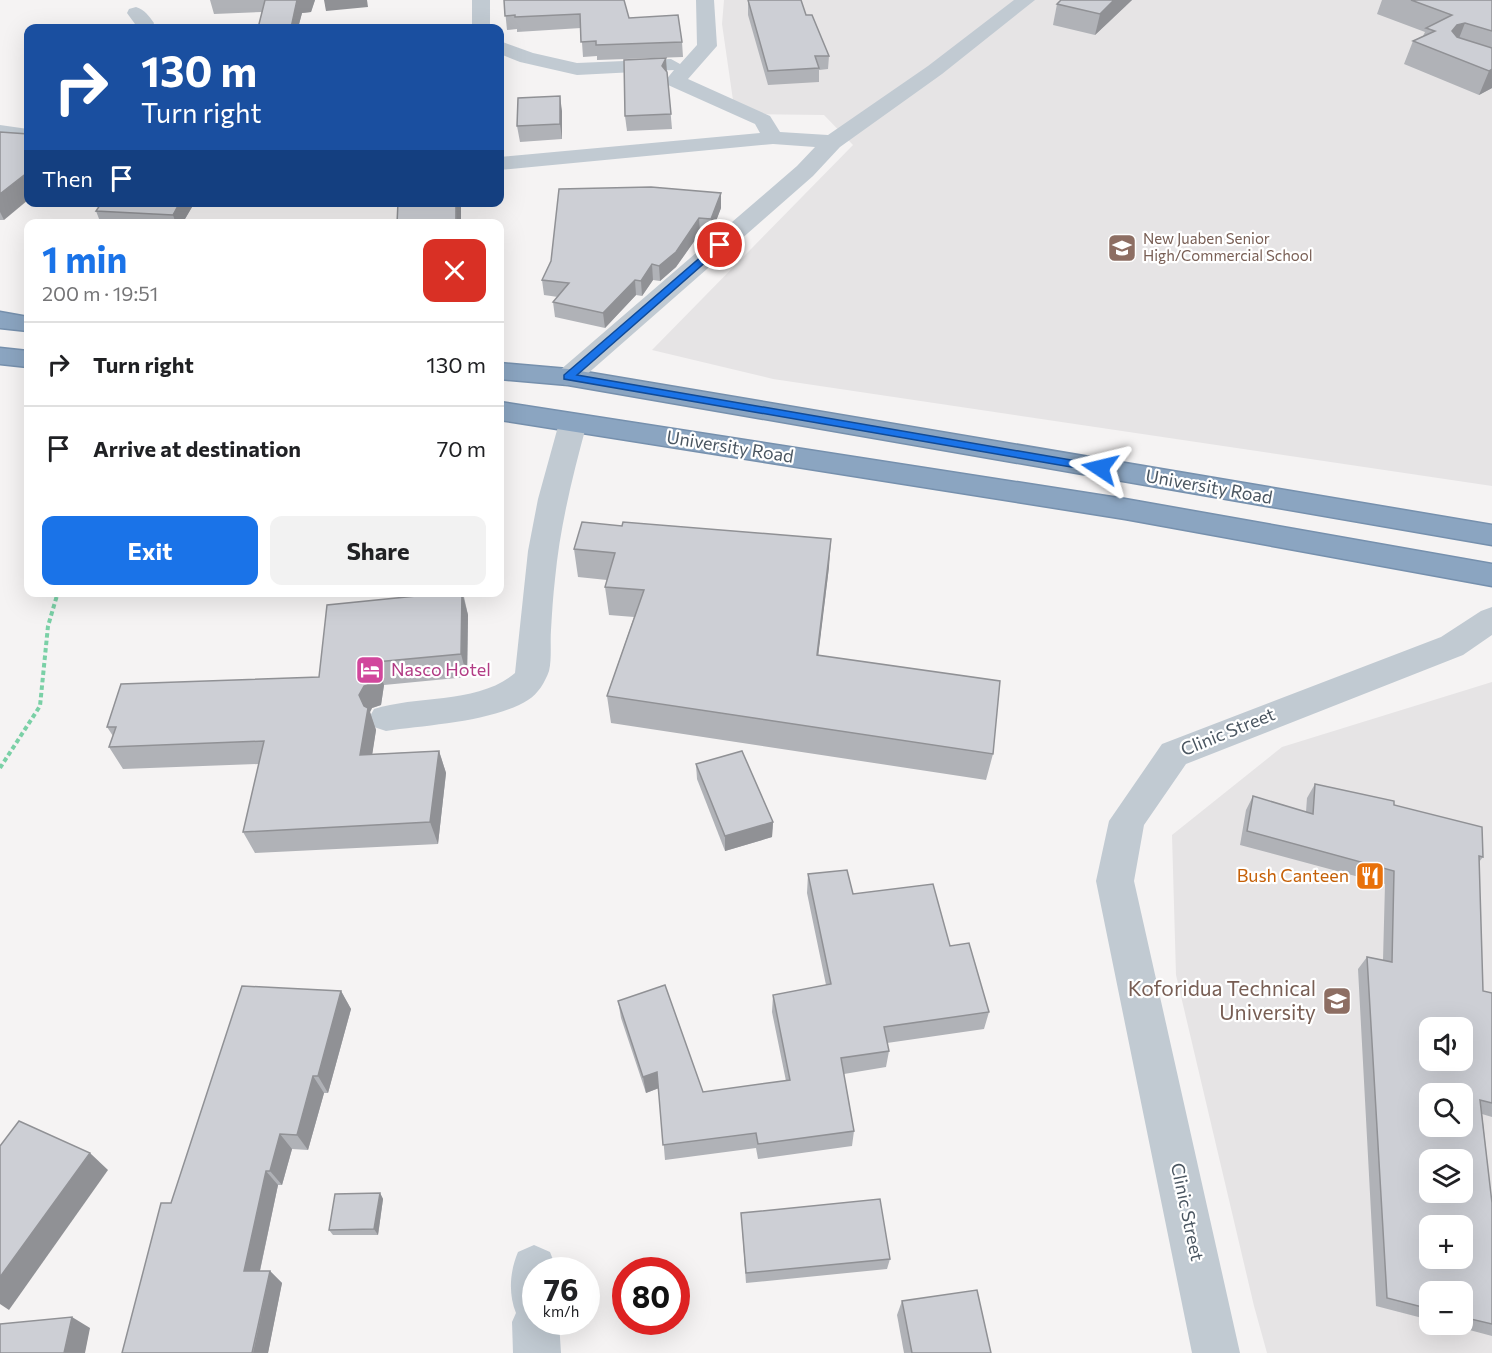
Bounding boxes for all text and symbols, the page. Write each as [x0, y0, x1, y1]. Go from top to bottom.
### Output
text: 130 m [141, 44, 257, 96]
icon: right [42, 48, 120, 126]
text: Turn right [141, 96, 261, 129]
icon: arrive [105, 162, 138, 195]
text: Then [42, 165, 93, 192]
pin [694, 219, 745, 270]
icon: arrive [703, 228, 736, 261]
place label: New Juaben Senior High/Commercial School [1143, 229, 1313, 264]
school or university icon: New Juaben Senior High/Commercial School [1106, 232, 1138, 264]
text: 1 min [42, 236, 127, 280]
button: close [423, 239, 486, 302]
text: 200 m · 19:51 [42, 281, 158, 305]
icon: right [42, 348, 75, 381]
text: Turn right [93, 351, 194, 378]
text: 130 m [426, 351, 486, 378]
street label: University Road [665, 425, 795, 467]
icon: arrive [42, 432, 75, 465]
text: Arrive at destination [93, 435, 301, 462]
text: 70 m [437, 435, 486, 462]
position arrow [1068, 436, 1132, 500]
street label: University Road [1144, 464, 1274, 508]
button: Exit [42, 516, 258, 585]
button: Share [270, 516, 486, 585]
hotel icon: Nasco Hotel [354, 654, 386, 686]
place label: Nasco Hotel [391, 658, 491, 680]
street label: Clinic Street [1177, 702, 1278, 760]
restaurant icon: Bush Canteen [1354, 860, 1386, 892]
place label: Bush Canteen [1237, 864, 1349, 886]
place label: Koforidua Technical University [1128, 975, 1316, 1024]
school or university icon: Koforidua Technical University [1321, 985, 1353, 1017]
map controls [1419, 1017, 1473, 1335]
button: sound [1419, 1017, 1473, 1071]
button: search [1419, 1083, 1473, 1137]
button: layers [1419, 1149, 1473, 1203]
street label: Clinic Street [1167, 1161, 1209, 1263]
button: + [1419, 1215, 1473, 1269]
speed limit sign: 80 [612, 1257, 690, 1335]
text: 76 [544, 1270, 578, 1307]
button: − [1419, 1281, 1473, 1335]
text: km/h [543, 1302, 579, 1320]

